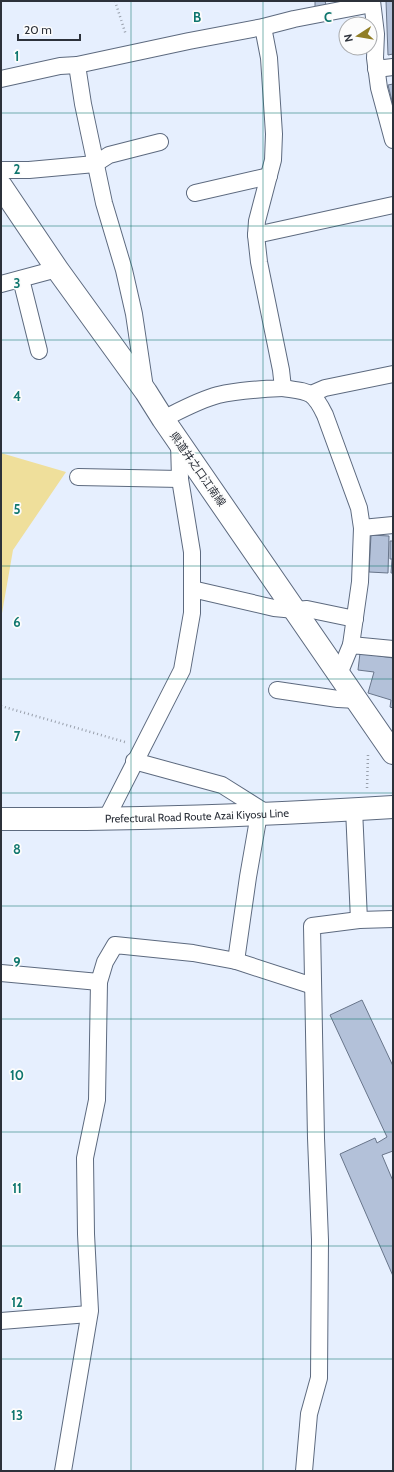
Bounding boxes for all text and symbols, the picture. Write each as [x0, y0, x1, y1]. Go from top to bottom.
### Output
text: B [193, 9, 201, 25]
text: C [324, 9, 332, 25]
scale bar [18, 16, 80, 42]
north arrow [338, 16, 378, 56]
text: 20 m [24, 22, 52, 37]
text: N [341, 33, 356, 43]
text: 1 [15, 48, 19, 64]
text: 2 [14, 161, 21, 177]
text: 3 [13, 275, 21, 291]
text: 4 [13, 388, 21, 404]
street label: 県道井之口江南線 [167, 429, 229, 509]
text: 5 [14, 501, 21, 517]
text: 6 [13, 614, 21, 630]
text: 7 [14, 728, 21, 744]
street label: Prefectural Road Route Azai Kiyosu Line [105, 806, 290, 826]
text: 8 [13, 841, 21, 857]
text: 9 [13, 954, 21, 970]
text: 10 [10, 1067, 24, 1083]
text: 11 [12, 1180, 22, 1196]
text: 12 [11, 1294, 23, 1310]
text: 13 [11, 1407, 23, 1423]

